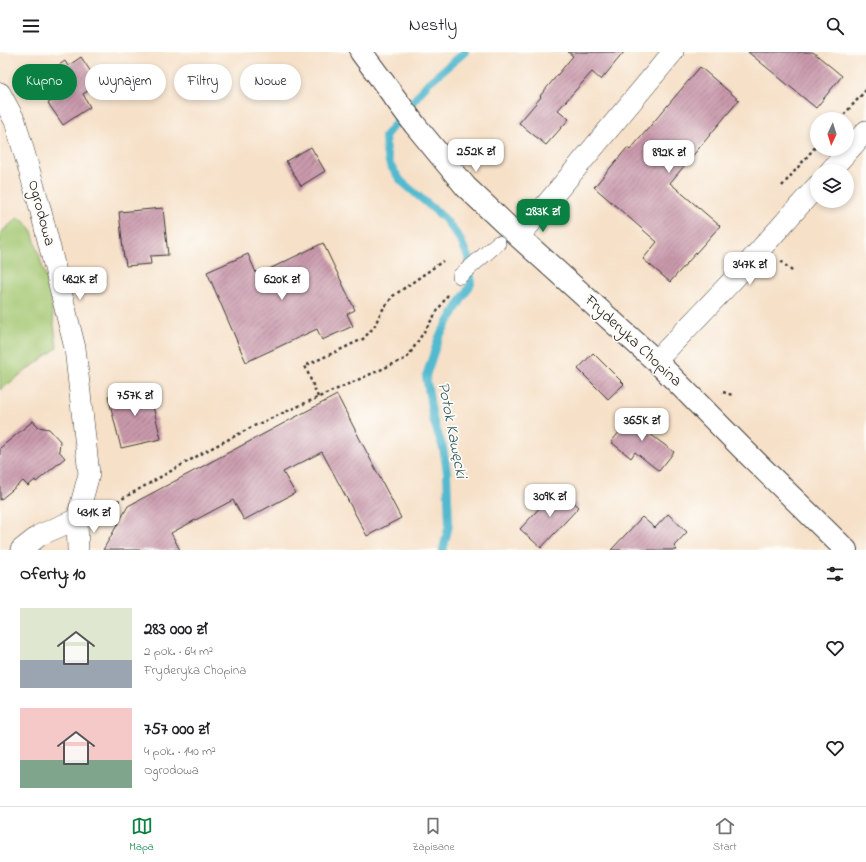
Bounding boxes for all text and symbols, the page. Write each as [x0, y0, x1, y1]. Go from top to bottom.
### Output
text: Nestly [409, 13, 457, 39]
icon: menu [20, 15, 42, 37]
icon: search [824, 15, 846, 37]
chip: Kupno [12, 64, 77, 100]
chip: Wynajem [85, 64, 166, 100]
chip: Filtry [174, 64, 232, 100]
chip: Nowe [240, 64, 301, 100]
north arrow [810, 112, 854, 156]
map controls [810, 112, 854, 208]
pin: 252K zł [439, 139, 513, 173]
pin: 892K zł [632, 140, 706, 174]
text: 252K zł [457, 142, 495, 161]
text: 892K zł [652, 143, 686, 162]
button: layers [810, 164, 854, 208]
street label: Ogrodowa [21, 177, 61, 249]
pin: 283K zł [506, 199, 580, 233]
text: 283K zł [526, 202, 560, 221]
pin: 347K zł [713, 252, 787, 286]
text: 347K zł [733, 255, 767, 274]
pin: 482K zł [43, 267, 117, 301]
pin: 620K zł [245, 267, 319, 301]
text: 482K zł [63, 270, 97, 289]
text: 620K zł [264, 270, 300, 289]
street label: Fryderyka Chopina [578, 289, 687, 393]
water label: Potok Kawęcki [430, 380, 474, 482]
pin: 757K zł [98, 383, 172, 417]
text: 757K zł [117, 386, 153, 405]
pin: 365K zł [605, 408, 679, 442]
text: 365K zł [624, 411, 660, 430]
pin: 309K zł [513, 484, 587, 518]
text: 309K zł [534, 487, 566, 506]
pin: 431K zł [57, 500, 131, 534]
text: 431K zł [78, 503, 110, 522]
text: Oferty: 10 [20, 562, 86, 587]
icon: filters [824, 563, 846, 585]
text: 283 000 zł [144, 617, 207, 642]
icon: home [52, 624, 100, 672]
icon: heart [824, 637, 846, 659]
text: 2 pok. · 64 m² [144, 642, 213, 661]
text: Fryderyka Chopina [144, 661, 246, 680]
text: 757 000 zł [144, 717, 209, 742]
icon: home [52, 724, 100, 772]
icon: heart [824, 737, 846, 759]
text: 4 pok. · 140 m² [144, 742, 216, 761]
text: Ogrodowa [144, 761, 199, 780]
tab: Mapa [129, 815, 154, 855]
tab: Zapisane [412, 815, 454, 855]
tab: Start [713, 815, 737, 855]

